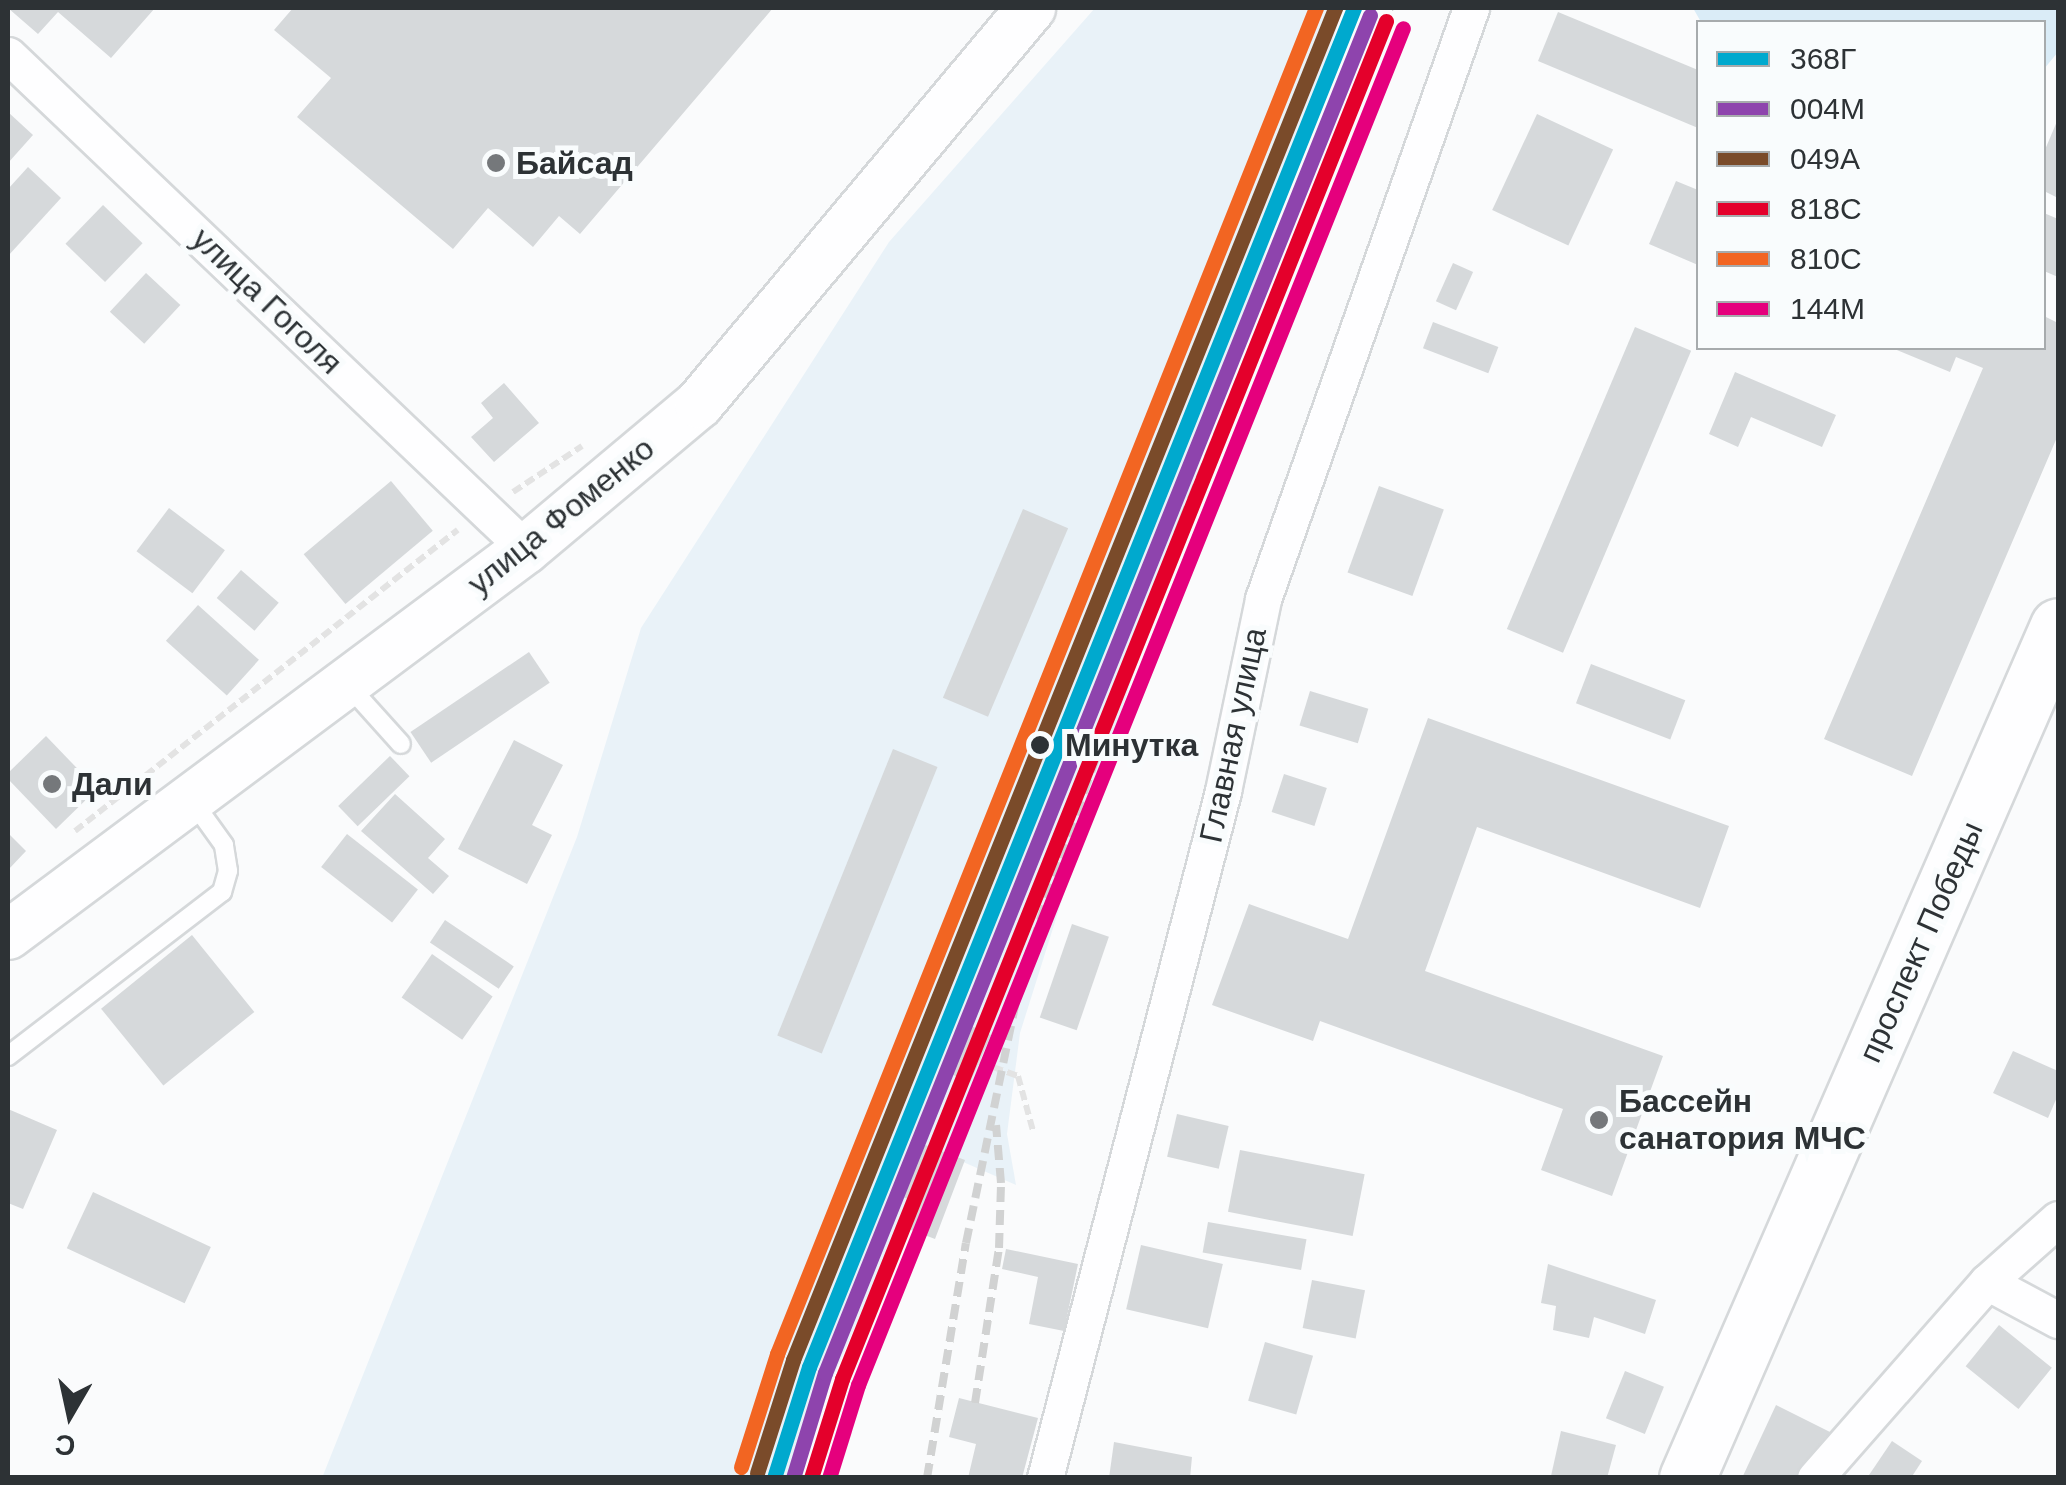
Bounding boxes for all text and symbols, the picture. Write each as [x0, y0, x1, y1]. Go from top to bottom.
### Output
legend [1696, 20, 2046, 350]
text: 368Г [1790, 42, 1856, 75]
text: 004М [1790, 92, 1865, 125]
text: 049А [1790, 142, 1860, 175]
place label: Байсад [516, 144, 633, 182]
marker: Байсад [485, 152, 507, 174]
text: 818С [1790, 192, 1862, 225]
street label: улица Гоголя [184, 220, 350, 382]
text: 810С [1790, 242, 1862, 275]
text: 144М [1790, 292, 1865, 325]
street label: улица Фоменко [460, 429, 662, 603]
street label: Главная улица [1191, 624, 1275, 846]
place label: Минутка [1065, 726, 1198, 764]
marker: Минутка [1024, 729, 1056, 761]
place label: Дали [72, 765, 153, 803]
marker: Дали [41, 773, 63, 795]
street label: проспект Победы [1851, 816, 1991, 1068]
place label: Бассейн санатория МЧС [1619, 1083, 1866, 1158]
marker: Бассейн санатория МЧС [1588, 1109, 1610, 1131]
north arrow [20, 1365, 120, 1465]
text: С [53, 1428, 78, 1462]

